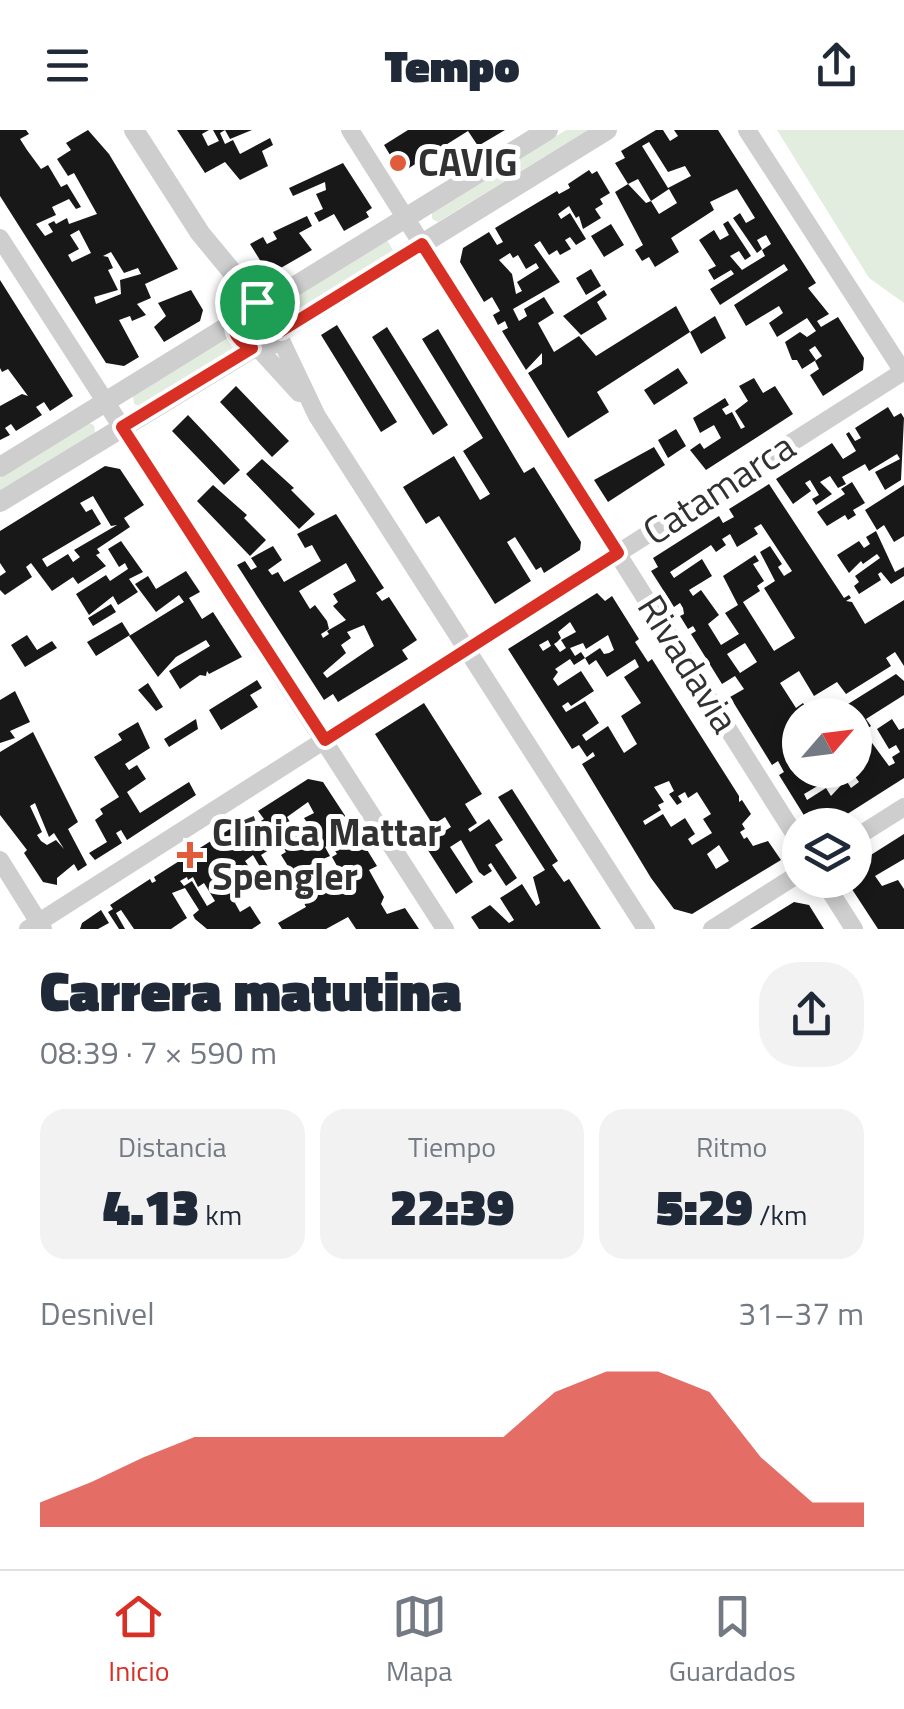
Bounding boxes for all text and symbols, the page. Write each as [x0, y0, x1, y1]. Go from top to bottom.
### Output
text: Tempo [384, 31, 520, 99]
icon: menu [40, 38, 95, 93]
icon: share [809, 38, 864, 93]
place label: CAVIG [418, 133, 517, 191]
marker: CAVIG [387, 152, 409, 174]
pin [215, 260, 300, 345]
icon: arrive [230, 275, 285, 330]
street label: Catamarca [631, 417, 806, 559]
street label: Rivadavia [624, 583, 754, 744]
north arrow [782, 698, 872, 788]
map controls [782, 698, 872, 898]
place label: Clínica Mattar Spengler [212, 803, 441, 905]
button: layers [782, 808, 872, 898]
marker: Clínica Mattar Spengler [177, 842, 203, 868]
text: Carrera matutina [40, 949, 462, 1032]
button: share [759, 962, 864, 1067]
text: 08:39 · 7 × 590 m [40, 1028, 277, 1076]
text: Distancia [118, 1125, 227, 1168]
text: Tiempo [408, 1125, 496, 1168]
text: Ritmo [696, 1125, 767, 1168]
text: 4.13 [103, 1168, 199, 1244]
text: 22:39 [390, 1168, 514, 1244]
text: 5:29 [656, 1168, 753, 1244]
text: km [199, 1193, 242, 1236]
text: /km [753, 1193, 807, 1236]
text: Desnivel [40, 1289, 155, 1337]
text: 31–37 m [738, 1289, 864, 1337]
tab: Inicio [108, 1589, 169, 1692]
tab: Mapa [386, 1589, 452, 1692]
tab: Guardados [669, 1589, 796, 1692]

